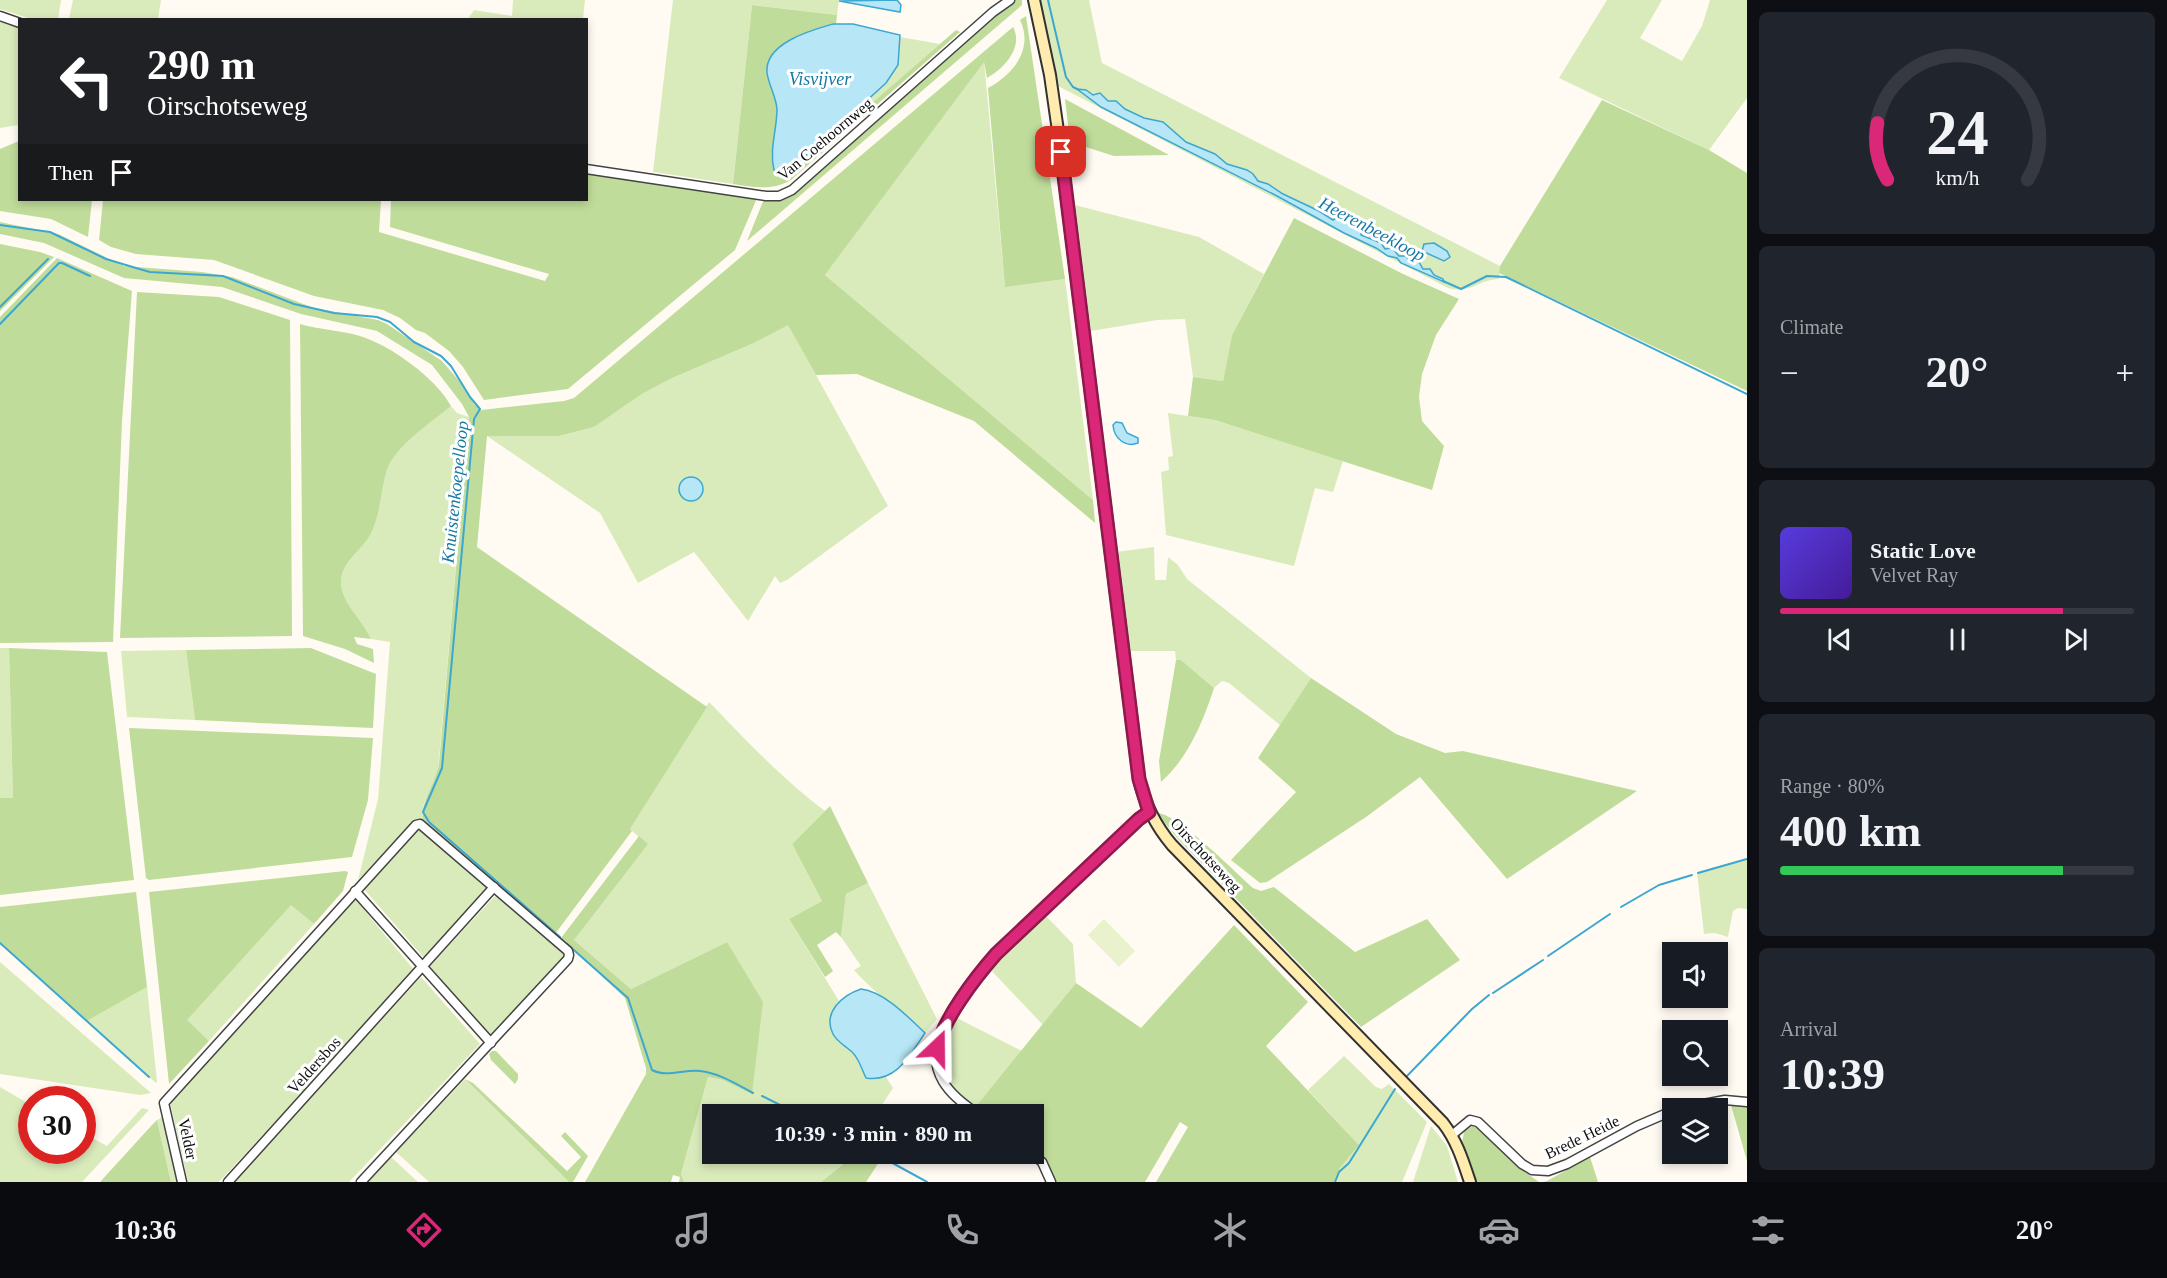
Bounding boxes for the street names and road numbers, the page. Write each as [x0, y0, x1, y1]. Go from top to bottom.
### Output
street label: Van Coehoornweg [774, 94, 877, 184]
street label: Oirschotseweg [1167, 814, 1245, 896]
street label: Veldersbos [284, 1033, 344, 1097]
street label: Brede Heide [1542, 1112, 1622, 1162]
street label: Velder [175, 1117, 201, 1162]

